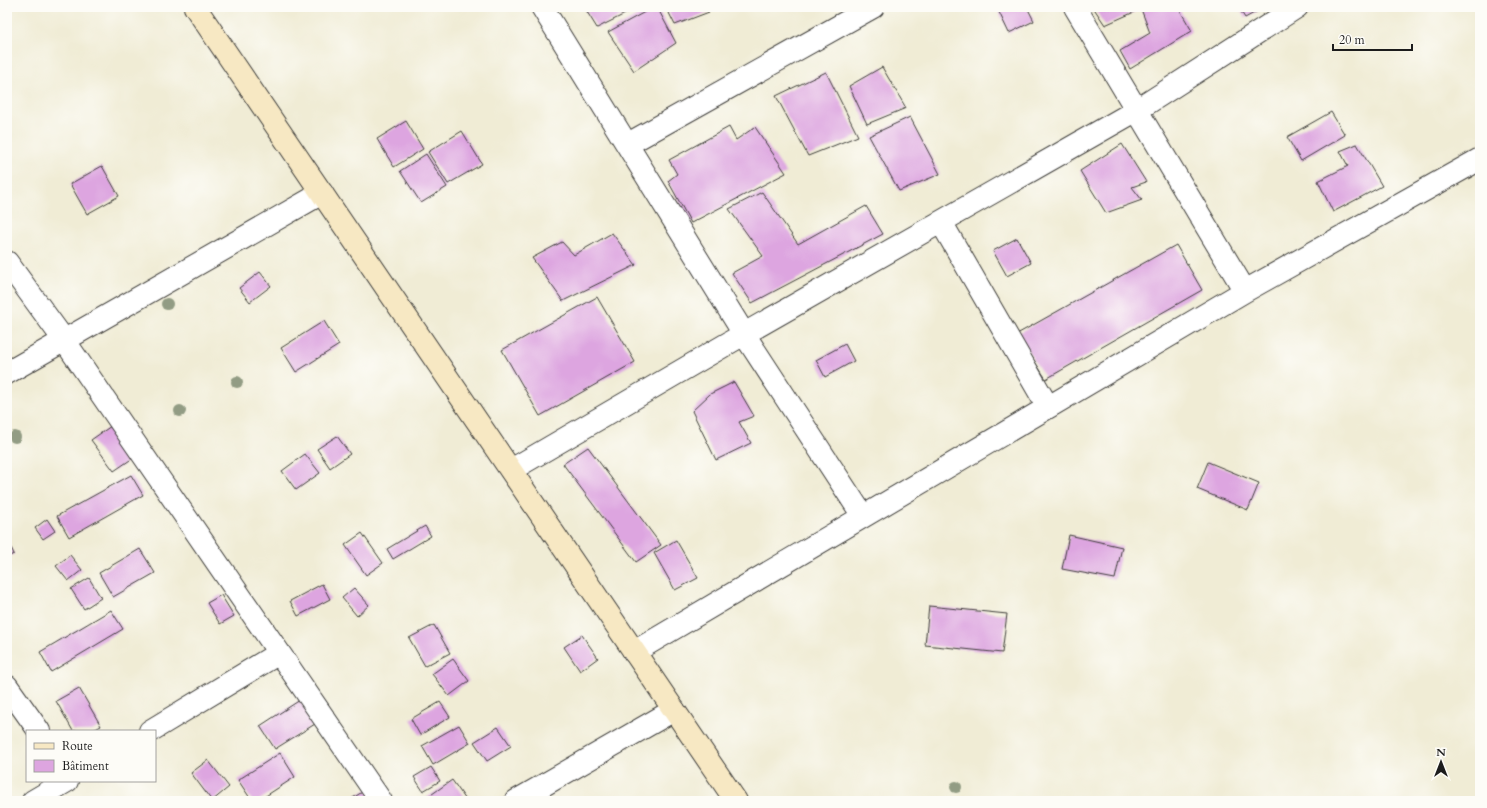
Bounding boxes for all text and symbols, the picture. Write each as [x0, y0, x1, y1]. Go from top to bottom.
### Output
scale bar [1333, 26, 1412, 52]
text: 20 m [1339, 32, 1366, 48]
legend [26, 730, 156, 782]
text: Route [62, 738, 93, 754]
north arrow [1421, 742, 1461, 782]
text: N [1436, 745, 1446, 760]
text: Bâtiment [62, 758, 109, 774]

